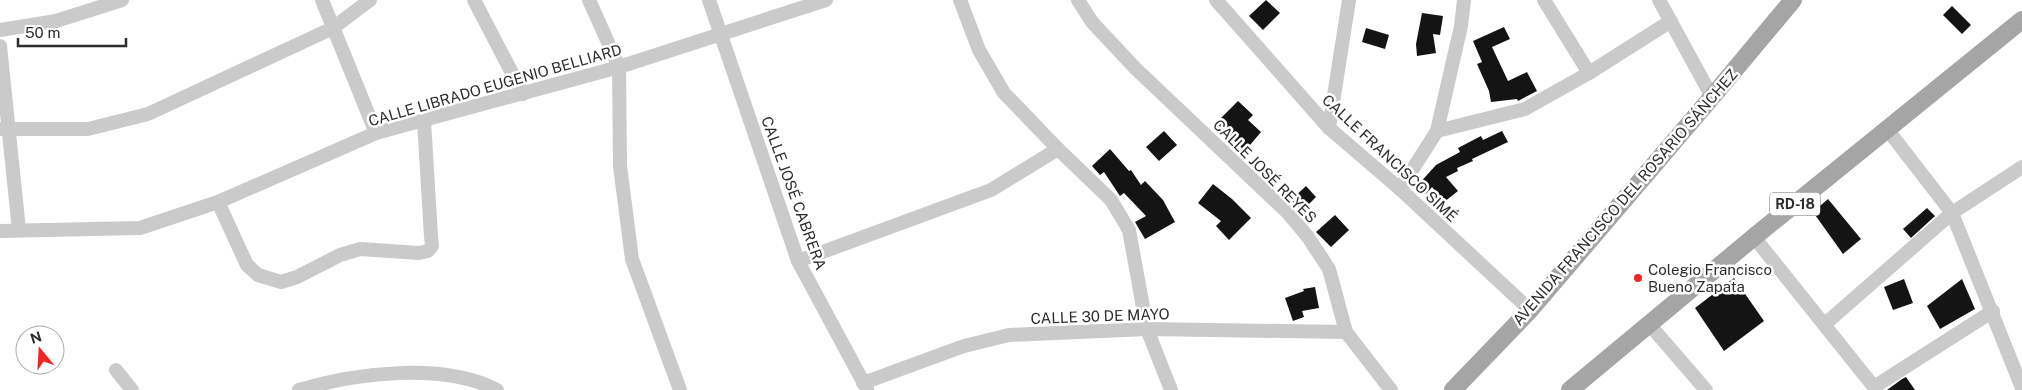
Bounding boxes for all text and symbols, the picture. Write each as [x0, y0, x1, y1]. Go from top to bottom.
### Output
scale bar [18, 15, 125, 47]
text: 50 m [25, 24, 60, 41]
street label: CALLE LIBRADO EUGENIO BELLIARD [366, 41, 624, 129]
street label: AVENIDA FRANCISCO DEL ROSARIO SÁNCHEZ [1509, 65, 1741, 329]
street label: CALLE FRANCISCO SIMÉ [1319, 91, 1461, 225]
street label: CALLE JOSÉ CABRERA [758, 114, 830, 272]
street label: CALLE JOSÉ REYES [1210, 116, 1320, 226]
road number: RD-18 [1770, 192, 1820, 215]
place label: Colegio Francisco Bueno Zapata [1648, 261, 1772, 295]
marker: Colegio Francisco Bueno Zapata [1632, 272, 1644, 284]
street label: CALLE 30 DE MAYO [1030, 305, 1170, 327]
north arrow [15, 325, 65, 375]
text: N [28, 328, 44, 347]

